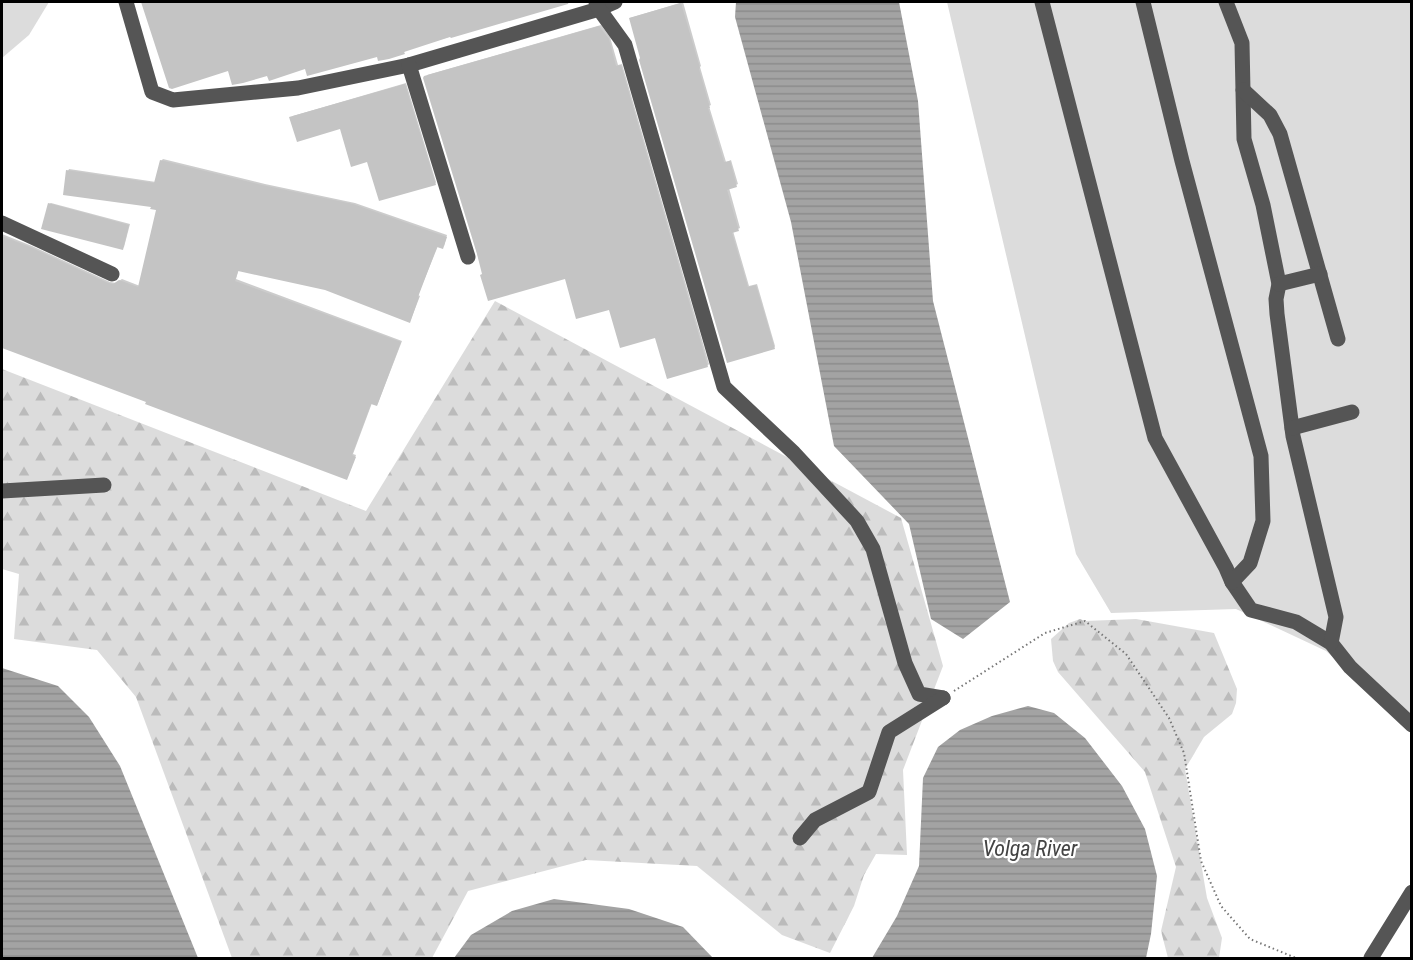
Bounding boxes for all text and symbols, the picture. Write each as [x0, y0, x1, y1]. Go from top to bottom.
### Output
water label: Volga River [983, 836, 1078, 861]

